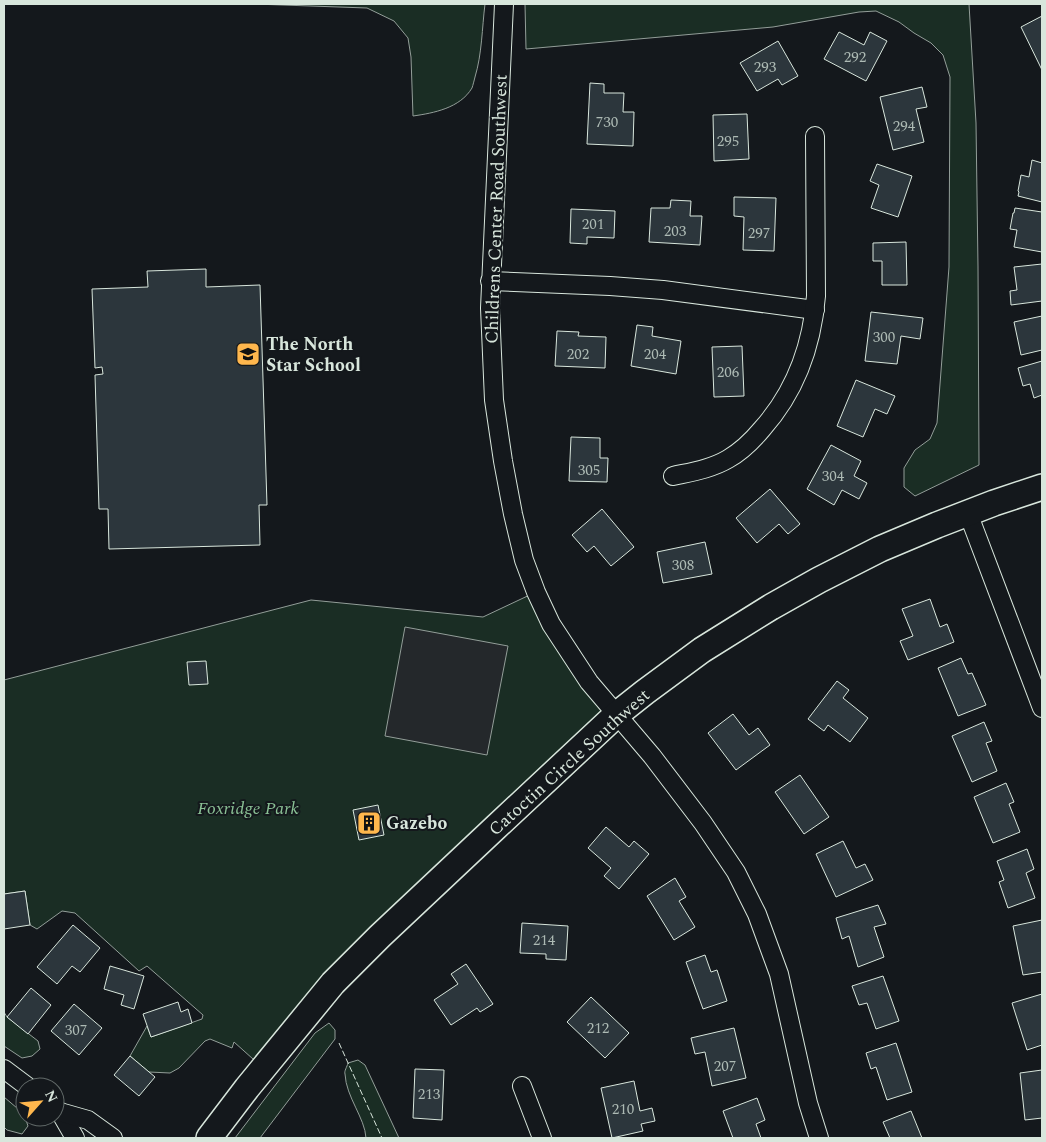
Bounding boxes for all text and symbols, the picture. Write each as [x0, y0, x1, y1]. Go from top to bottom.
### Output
house number: 292 [844, 46, 866, 69]
house number: 293 [754, 56, 777, 79]
street label: Childrens Center Road Southwest [478, 74, 515, 344]
house number: 730 [596, 111, 618, 134]
house number: 294 [893, 115, 916, 138]
house number: 295 [717, 130, 739, 153]
house number: 201 [582, 213, 604, 236]
house number: 203 [664, 220, 687, 243]
house number: 297 [748, 222, 770, 245]
house number: 300 [873, 326, 895, 349]
place label: The North Star School [266, 331, 361, 379]
school or university icon: The North Star School [235, 341, 261, 367]
house number: 202 [567, 343, 589, 366]
house number: 204 [644, 343, 667, 366]
house number: 206 [717, 361, 740, 384]
house number: 305 [578, 459, 600, 482]
house number: 304 [822, 465, 845, 488]
house number: 308 [672, 554, 694, 577]
street label: Catoctin Circle Southwest [483, 682, 656, 842]
park label: Foxridge Park [197, 795, 299, 822]
building icon: Gazebo [356, 810, 382, 836]
place label: Gazebo [386, 810, 447, 837]
house number: 214 [533, 929, 556, 952]
house number: 212 [587, 1017, 609, 1040]
house number: 307 [65, 1019, 87, 1042]
house number: 207 [714, 1055, 736, 1078]
north arrow [15, 1077, 65, 1127]
house number: 213 [418, 1083, 441, 1106]
text: N [39, 1086, 63, 1106]
house number: 210 [612, 1098, 634, 1121]

